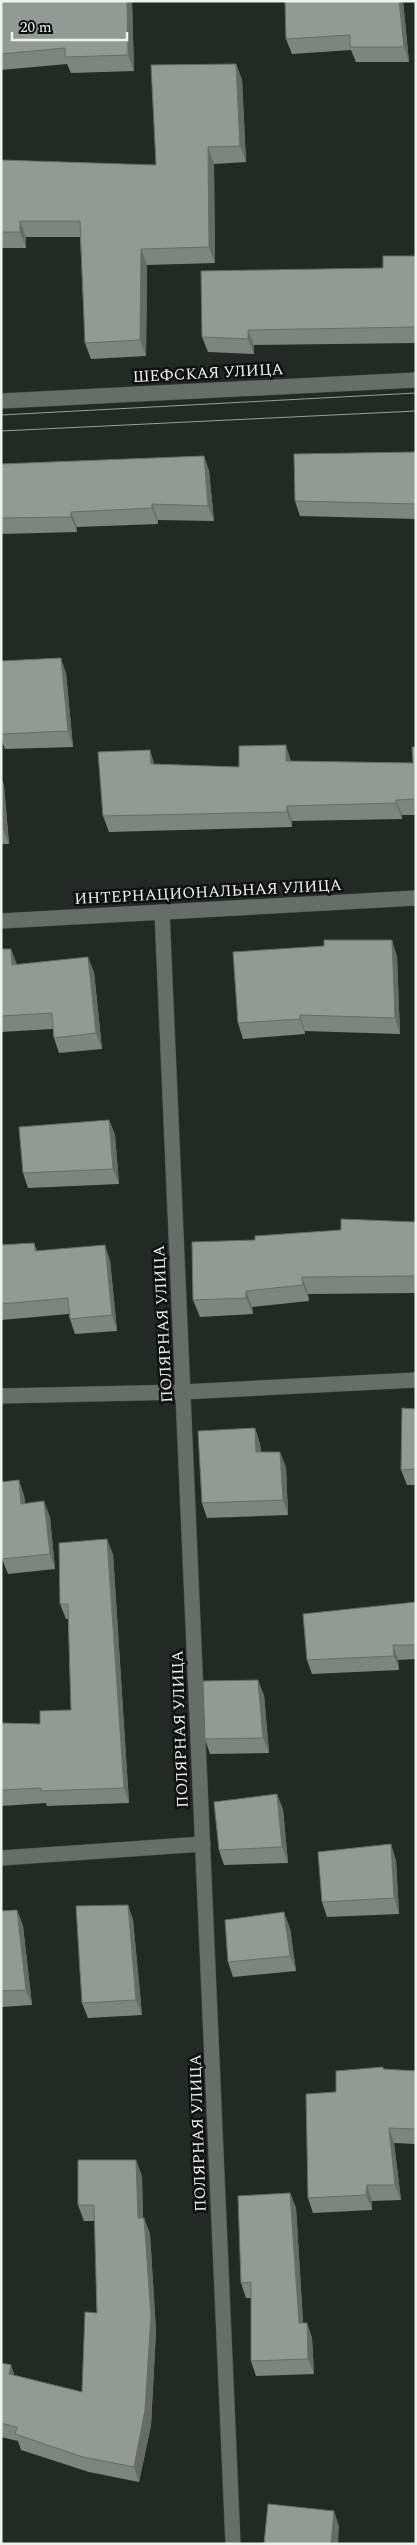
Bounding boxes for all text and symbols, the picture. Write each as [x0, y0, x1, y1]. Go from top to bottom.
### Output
scale bar [12, 10, 128, 42]
text: 20 m [20, 16, 52, 39]
street label: ШЕФСКАЯ УЛИЦА [132, 357, 284, 389]
street label: ИНТЕРНАЦИОНАЛЬНАЯ УЛИЦА [74, 873, 342, 911]
street label: ПОЛЯРНАЯ УЛИЦА [147, 1245, 179, 1403]
street label: ПОЛЯРНАЯ УЛИЦА [165, 1650, 195, 1808]
street label: ПОЛЯРНАЯ УЛИЦА [183, 2054, 213, 2212]

